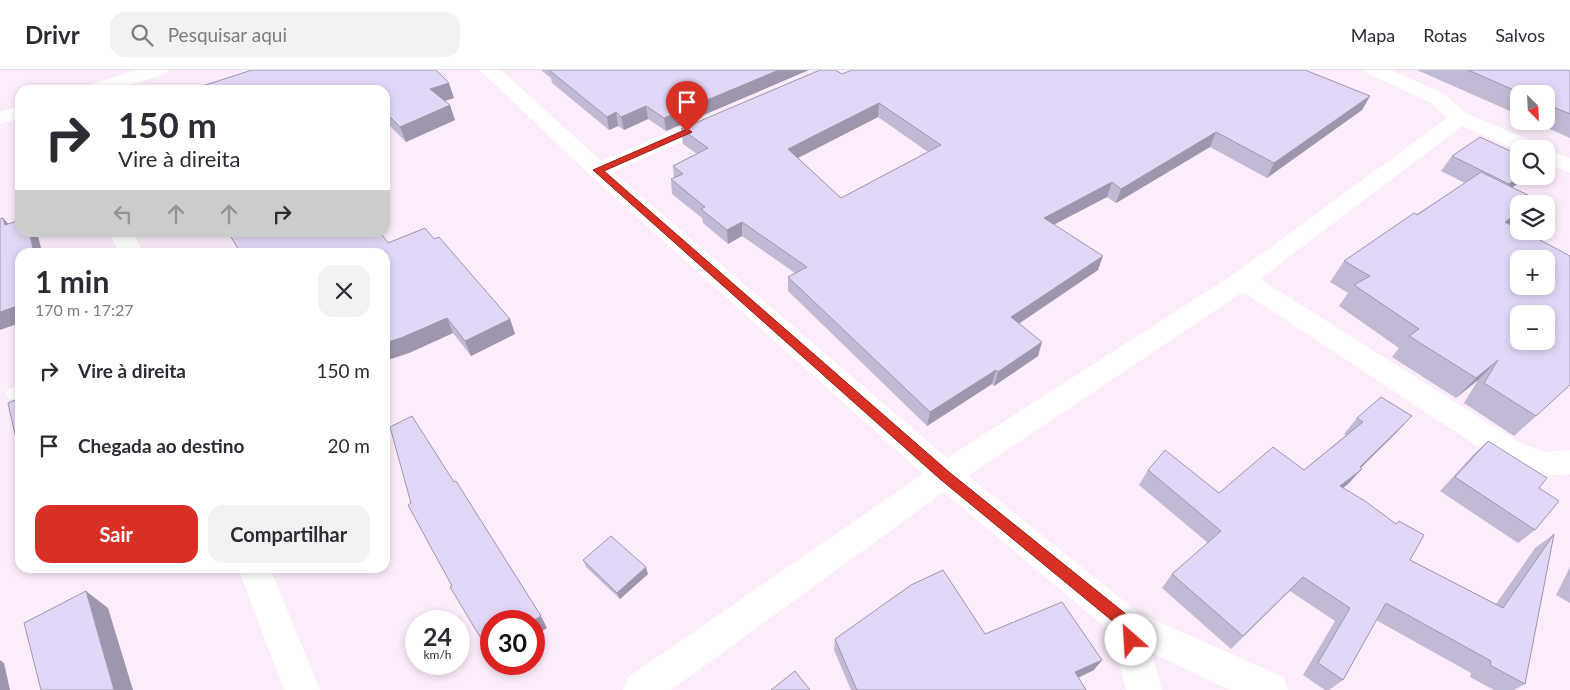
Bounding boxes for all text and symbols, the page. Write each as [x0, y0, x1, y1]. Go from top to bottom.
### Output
search box [110, 12, 460, 57]
text: Drivr [25, 20, 80, 49]
icon: search [128, 21, 156, 49]
text: Pesquisar aqui [168, 23, 287, 46]
text: Mapa [1351, 24, 1395, 46]
text: Rotas [1423, 24, 1467, 46]
text: Salvos [1495, 24, 1545, 46]
pin [666, 81, 708, 132]
north arrow [1510, 85, 1555, 130]
map controls [1510, 85, 1555, 350]
icon: arrive [673, 88, 701, 116]
text: 150 m [118, 103, 217, 145]
icon: right [35, 105, 100, 170]
button: search [1510, 140, 1555, 185]
text: Vire à direita [118, 145, 240, 172]
button: layers [1510, 195, 1555, 240]
icon: left [109, 200, 137, 228]
icon: ahead [162, 200, 190, 228]
icon: ahead [215, 200, 243, 228]
icon: right [268, 200, 296, 228]
button: + [1510, 250, 1555, 295]
text: 1 min [35, 263, 109, 299]
button: close [318, 265, 370, 317]
text: 170 m · 17:27 [35, 300, 134, 319]
button: − [1510, 305, 1555, 350]
icon: right [35, 357, 63, 385]
text: Vire à direita [78, 359, 186, 382]
text: 150 m [316, 359, 370, 382]
icon: arrive [35, 432, 63, 460]
text: Chegada ao destino [78, 434, 244, 457]
text: 20 m [327, 434, 370, 457]
button: Sair [35, 505, 198, 563]
button: Compartilhar [208, 505, 370, 563]
speed limit sign: 30 [480, 610, 545, 675]
position arrow [1104, 613, 1156, 665]
text: 24 [423, 621, 452, 651]
text: km/h [423, 647, 452, 662]

